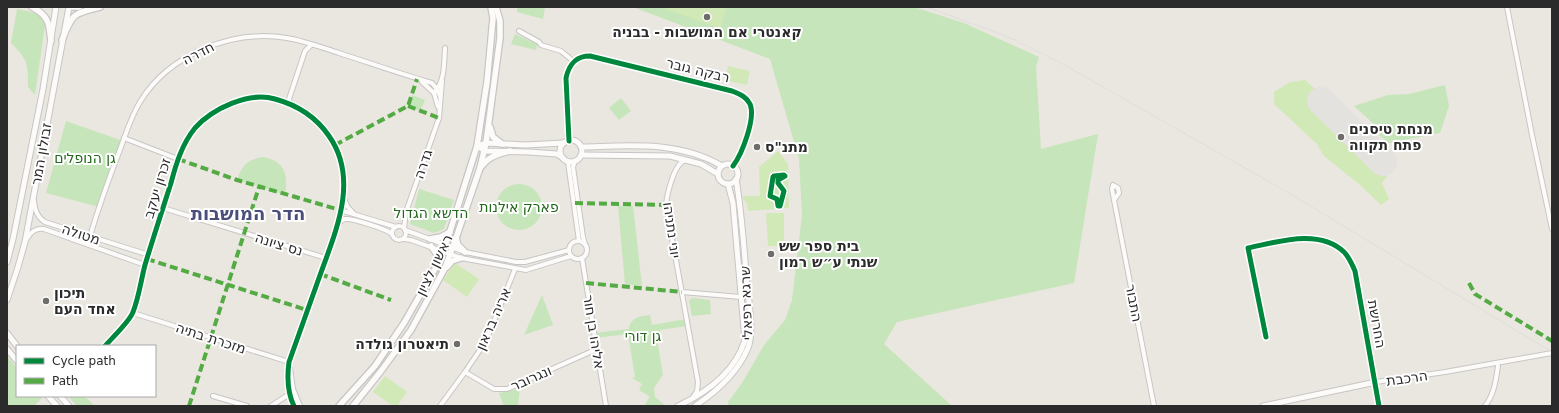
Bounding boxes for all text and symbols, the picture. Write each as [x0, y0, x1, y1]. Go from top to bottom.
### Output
marker: קאנטרי אם המושבות - בבניה [702, 12, 712, 22]
place label: קאנטרי אם המושבות - בבניה [612, 24, 802, 40]
street label: חדרה [179, 38, 217, 68]
street label: רבקה גובר [664, 54, 732, 86]
street label: זבולון המר [28, 121, 54, 187]
place label: מנחת טיסנים פתח תקווה [1349, 121, 1433, 153]
marker: מנחת טיסנים פתח תקווה [1336, 132, 1346, 142]
place label: מתנ"ס [765, 139, 808, 155]
marker: מתנ"ס [752, 142, 762, 152]
street label: גדרה [410, 147, 436, 181]
park label: גן הנופלים [54, 150, 116, 166]
street label: זכרון יעקב [140, 156, 174, 220]
park label: פארק אילנות [479, 199, 559, 215]
street label: יוני נתניהו [660, 201, 684, 259]
district label: הדר המושבות [191, 203, 305, 224]
park label: הדשא הגדול [394, 205, 468, 221]
street label: מטולה [60, 220, 102, 248]
street label: נס ציונה [253, 229, 305, 259]
street label: ראשון לציון [412, 232, 456, 298]
place label: בית ספר שש שנתי ע״ש רמון [779, 238, 878, 270]
marker: בית ספר שש שנתי ע״ש רמון [766, 249, 776, 259]
street label: שרגא רפאלי [737, 265, 755, 341]
street label: התבור [1123, 283, 1145, 323]
place label: תיכון אחד העם [54, 285, 116, 317]
street label: אריה בראון [472, 285, 514, 353]
street label: אליהו בן חור [580, 294, 608, 370]
marker: תיכון אחד העם [41, 296, 51, 306]
street label: החרושת [1365, 298, 1389, 350]
street label: מזכרת בתיה [174, 319, 248, 357]
park label: גן דורי [625, 328, 661, 344]
place label: תיאטרון גולדה [355, 336, 449, 352]
marker: תיאטרון גולדה [452, 339, 462, 349]
legend [16, 345, 156, 397]
text: Cycle path [52, 354, 116, 368]
street label: ונגרובר [508, 362, 554, 394]
street label: הרכבת [1385, 367, 1429, 389]
text: Path [52, 374, 78, 388]

